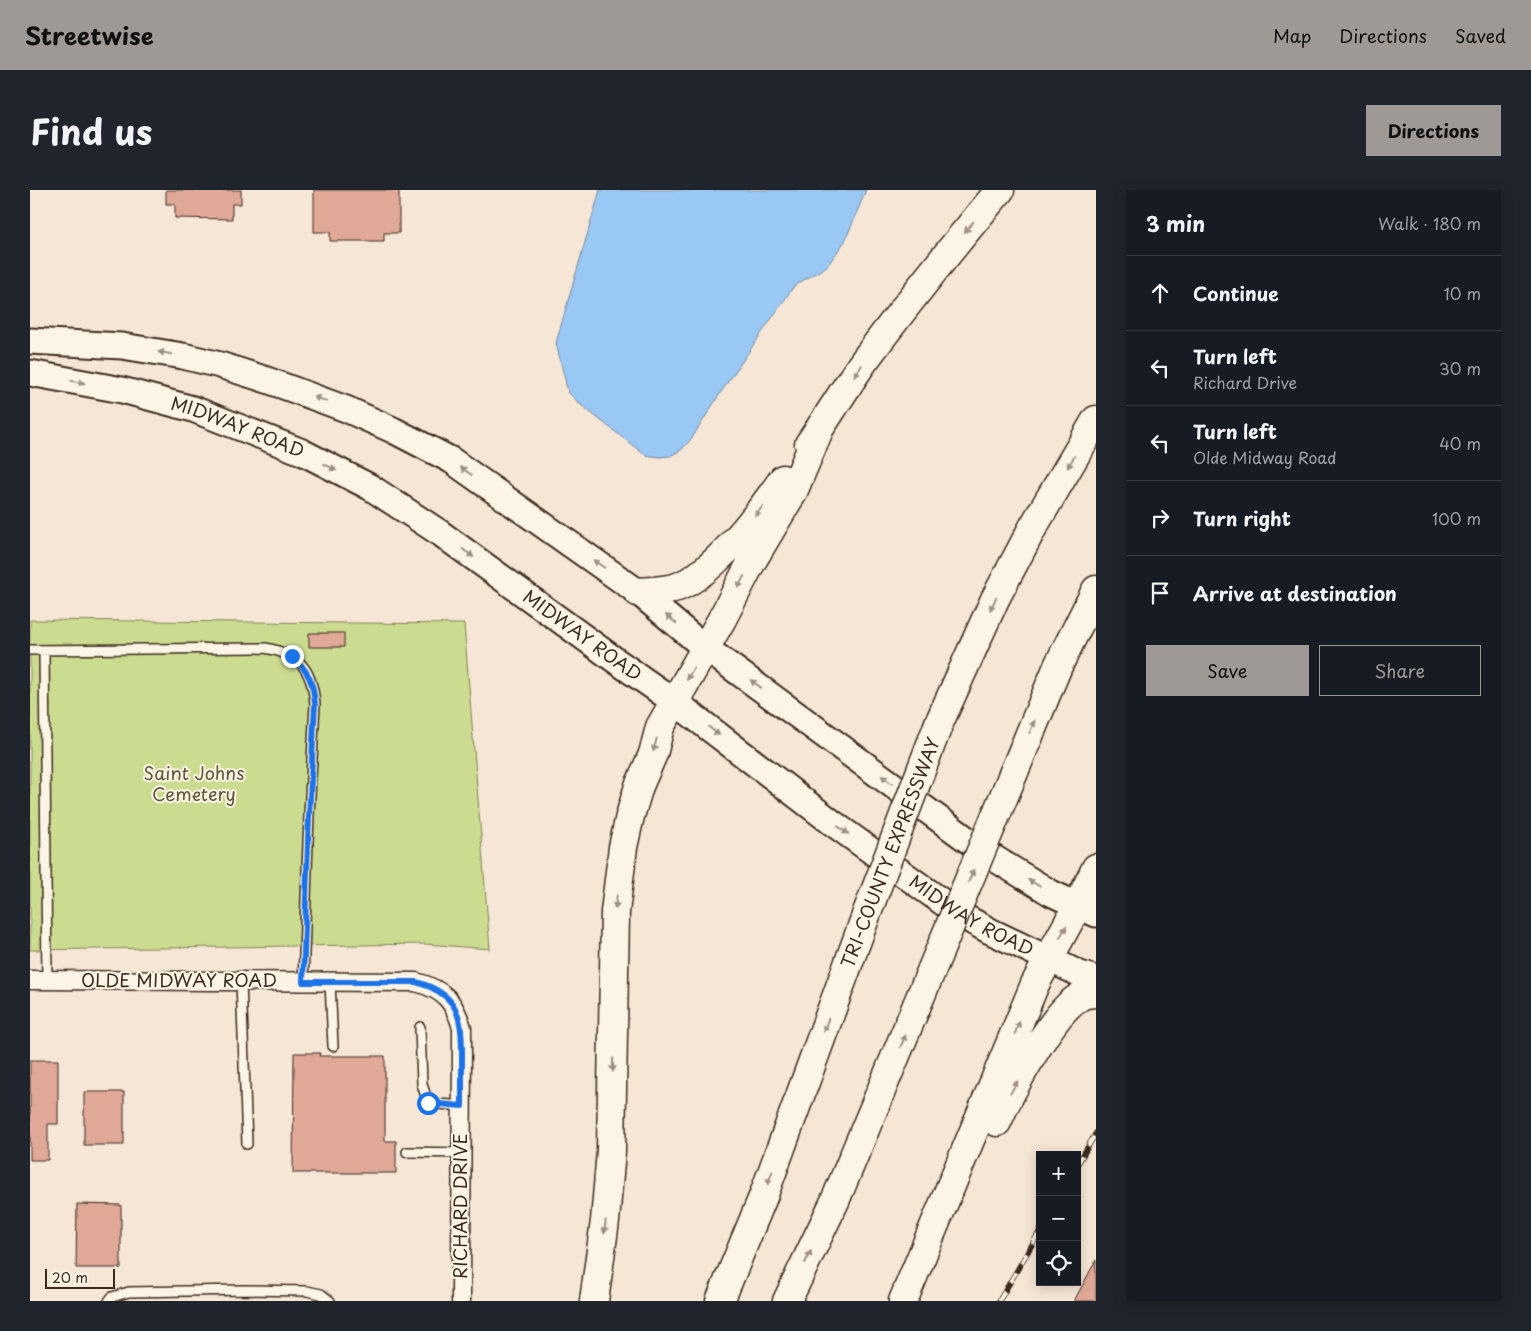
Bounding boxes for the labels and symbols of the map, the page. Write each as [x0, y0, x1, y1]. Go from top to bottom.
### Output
one-way arrow [963, 220, 974, 233]
one-way arrow [156, 349, 172, 357]
one-way arrow [853, 364, 862, 378]
one-way arrow [70, 378, 86, 386]
street label: MIDWAY ROAD [168, 389, 309, 464]
one-way arrow [313, 395, 327, 403]
one-way arrow [1067, 456, 1076, 469]
one-way arrow [323, 463, 338, 471]
one-way arrow [459, 466, 473, 476]
one-way arrow [754, 504, 764, 518]
one-way arrow [461, 548, 475, 558]
one-way arrow [592, 559, 605, 569]
one-way arrow [737, 574, 745, 589]
street label: MIDWAY ROAD [518, 583, 648, 687]
one-way arrow [989, 597, 997, 611]
one-way arrow [665, 614, 678, 625]
route end [281, 645, 304, 668]
one-way arrow [686, 667, 694, 681]
one-way arrow [749, 679, 763, 689]
one-way arrow [1029, 720, 1037, 734]
one-way arrow [707, 726, 720, 737]
street label: TRI-COUNTY EXPRESSWAY [833, 733, 946, 972]
one-way arrow [651, 738, 659, 753]
park label: Saint Johns Cemetery [144, 759, 244, 807]
one-way arrow [880, 775, 894, 785]
one-way arrow [836, 825, 850, 835]
street label: MIDWAY ROAD [904, 867, 1039, 962]
one-way arrow [967, 869, 975, 883]
one-way arrow [1028, 879, 1041, 888]
one-way arrow [612, 895, 620, 911]
one-way arrow [1059, 925, 1067, 940]
street label: OLDE MIDWAY ROAD [81, 966, 277, 993]
one-way arrow [822, 1018, 830, 1033]
one-way arrow [1013, 1020, 1021, 1035]
one-way arrow [899, 1034, 907, 1048]
one-way arrow [609, 1057, 617, 1073]
one-way arrow [1010, 1080, 1019, 1093]
route start [417, 1092, 440, 1115]
street label: RICHARD DRIVE [446, 1133, 473, 1279]
one-way arrow [766, 1170, 773, 1185]
one-way arrow [601, 1219, 609, 1235]
one-way arrow [805, 1250, 813, 1264]
scale bar [45, 1266, 115, 1289]

